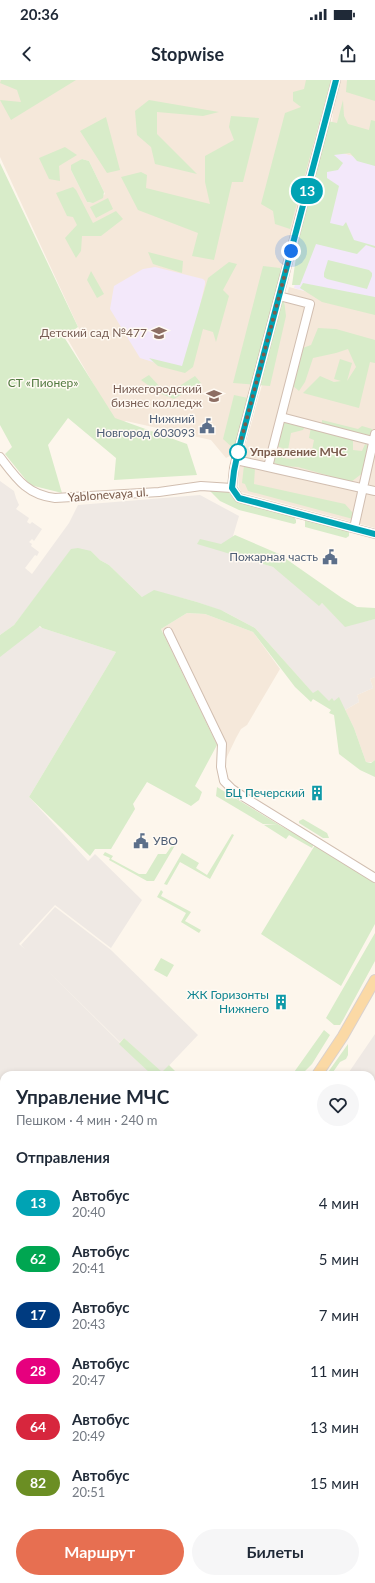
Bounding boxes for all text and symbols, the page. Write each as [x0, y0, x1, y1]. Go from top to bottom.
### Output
text: 20:36 [20, 5, 59, 23]
icon: back [16, 43, 38, 65]
text: Stopwise [151, 43, 224, 65]
icon: share [337, 43, 359, 65]
line badge: 13 [289, 178, 325, 204]
text: 13 [299, 182, 315, 199]
your location [281, 241, 301, 261]
school or university icon: Детский сад №477 [150, 324, 168, 342]
place label: Детский сад №477 [40, 325, 147, 340]
park label: СТ «Пионер» [8, 375, 78, 390]
place label: Нижегородский бизнес колледж [111, 381, 203, 410]
school or university icon: Нижегородский бизнес колледж [205, 387, 223, 405]
place label: Нижний Новгород 603093 [96, 411, 195, 440]
public building icon: Нижний Новгород 603093 [198, 417, 216, 435]
marker: Управление МЧС [229, 443, 247, 461]
place label: Управление МЧС [249, 444, 347, 459]
street label: Yablonevaya ul. [67, 484, 149, 505]
public building icon: Пожарная часть [321, 548, 339, 566]
place label: Пожарная часть [229, 549, 318, 564]
building icon: БЦ Печерский [308, 784, 326, 802]
place label: БЦ Печерский [225, 785, 305, 800]
public building icon: УВО [132, 832, 150, 850]
place label: УВО [153, 833, 178, 848]
place label: ЖК Горизонты Нижнего [187, 987, 269, 1016]
building icon: ЖК Горизонты Нижнего [272, 993, 290, 1011]
button: heart [317, 1084, 359, 1126]
text: Управление МЧС [16, 1085, 169, 1108]
text: Пешком · 4 мин · 240 m [16, 1112, 157, 1128]
text: Отправления [16, 1148, 110, 1166]
text: Автобус [72, 1186, 129, 1204]
text: 13 [30, 1194, 46, 1211]
text: 4 мин [319, 1194, 359, 1212]
text: 20:40 [72, 1204, 105, 1220]
text: Автобус [72, 1242, 129, 1260]
text: 62 [30, 1250, 46, 1267]
text: 5 мин [319, 1250, 359, 1268]
text: 20:41 [72, 1260, 105, 1276]
text: Автобус [72, 1298, 129, 1316]
text: 17 [30, 1306, 46, 1323]
text: 7 мин [319, 1306, 359, 1324]
text: 20:43 [72, 1316, 105, 1332]
text: Автобус [72, 1354, 129, 1372]
text: 28 [30, 1362, 46, 1379]
text: 11 мин [310, 1362, 359, 1380]
text: 20:47 [72, 1372, 105, 1388]
text: Автобус [72, 1410, 129, 1428]
text: 64 [30, 1418, 46, 1435]
text: 13 мин [310, 1418, 359, 1436]
text: 20:49 [72, 1428, 105, 1444]
text: Автобус [72, 1466, 129, 1484]
text: 82 [30, 1474, 46, 1491]
text: 15 мин [310, 1474, 359, 1492]
text: 20:51 [72, 1484, 105, 1500]
button: Маршрут [16, 1529, 184, 1575]
button: Билеты [192, 1529, 359, 1575]

